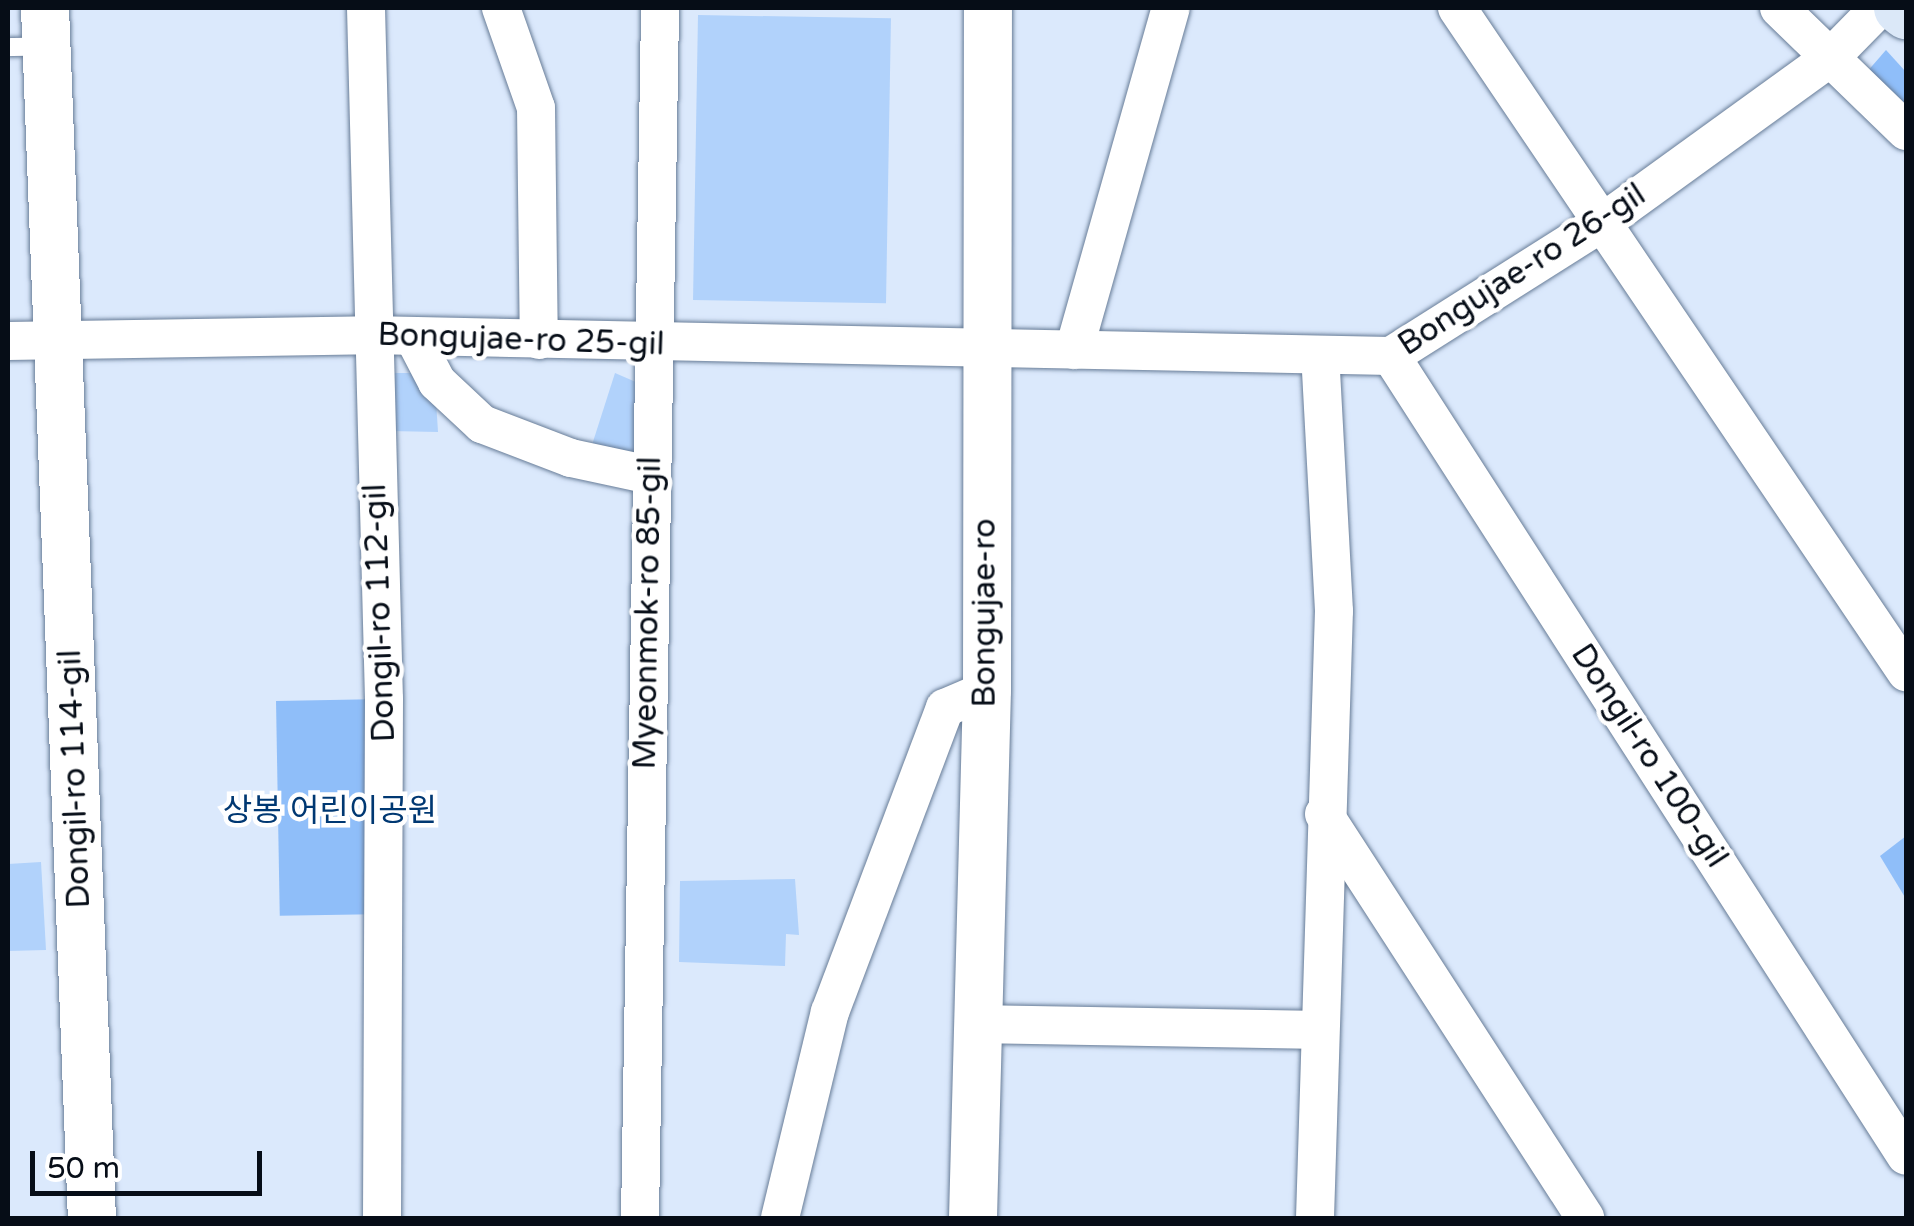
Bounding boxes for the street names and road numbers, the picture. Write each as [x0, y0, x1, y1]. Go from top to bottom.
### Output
street label: Bongujae-ro 26-gil [1391, 176, 1653, 364]
street label: Bongujae-ro 25-gil [377, 316, 665, 364]
street label: Myeonmok-ro 85-gil [626, 456, 670, 770]
street label: Dongil-ro 112-gil [356, 483, 404, 743]
street label: Bongujae-ro [966, 518, 1004, 708]
street label: Dongil-ro 100-gil [1562, 637, 1736, 875]
street label: Dongil-ro 114-gil [51, 649, 99, 909]

